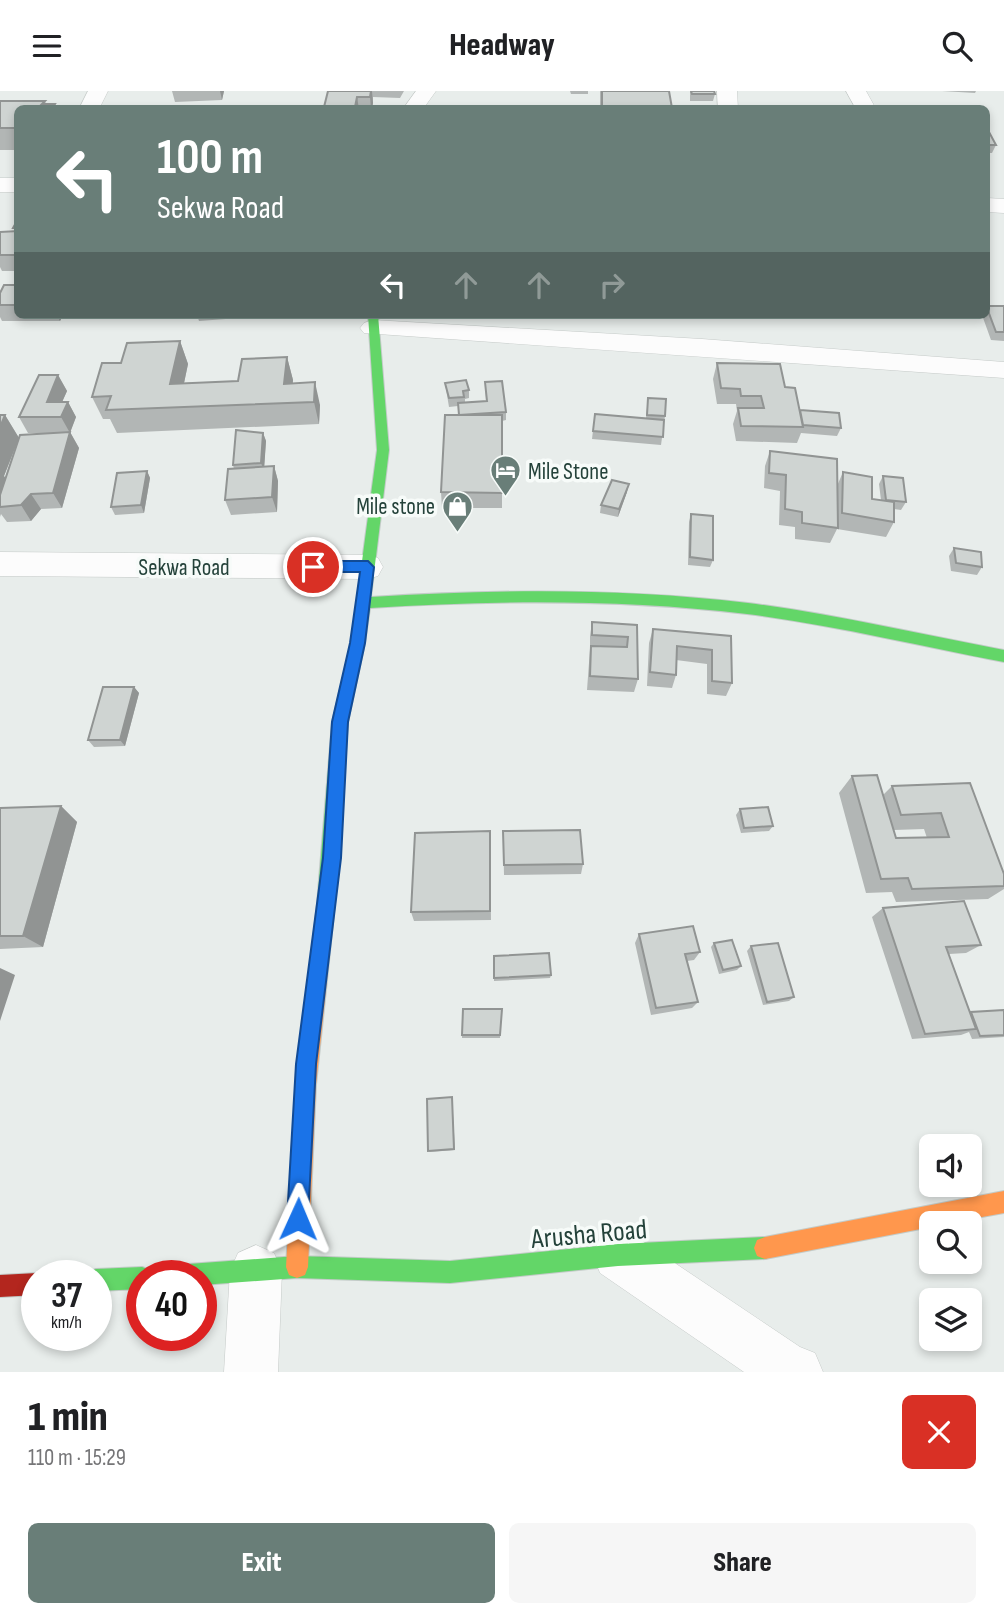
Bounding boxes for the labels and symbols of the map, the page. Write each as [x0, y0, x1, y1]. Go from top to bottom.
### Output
hotel icon: Mile Stone [488, 454, 522, 498]
place label: Mile Stone [528, 458, 608, 486]
shop icon: Mile stone [441, 489, 475, 533]
place label: Mile stone [356, 493, 435, 521]
pin [283, 537, 343, 597]
street label: Sekwa Road [138, 554, 230, 582]
position arrow [261, 1182, 335, 1256]
street label: Arusha Road [529, 1213, 648, 1256]
speed limit sign: 40 [126, 1260, 217, 1351]

